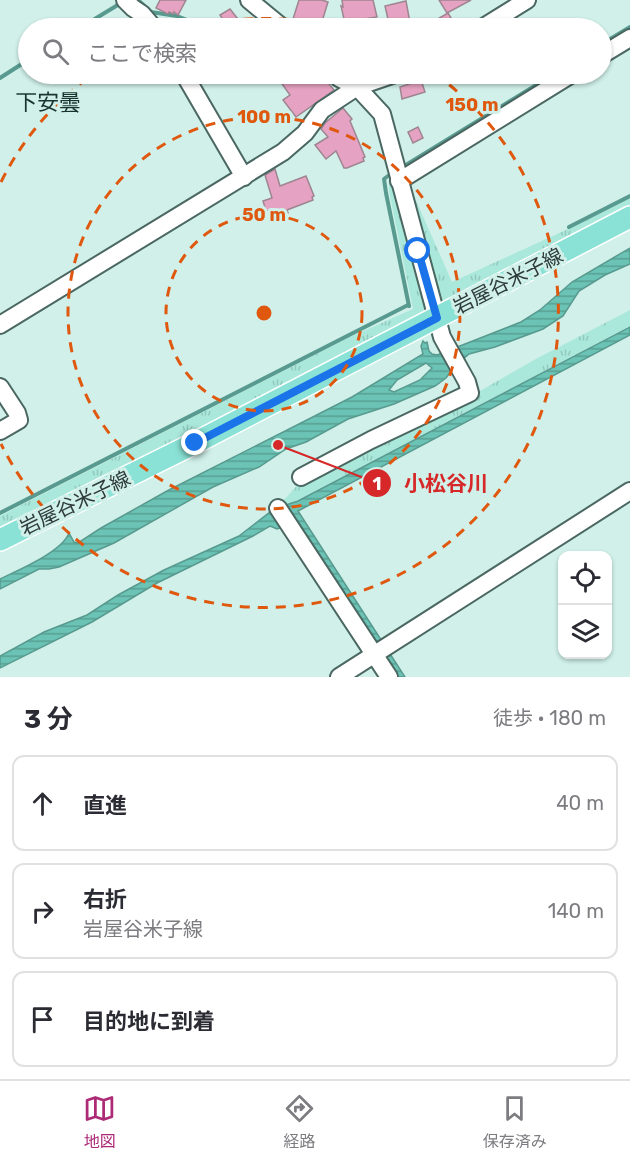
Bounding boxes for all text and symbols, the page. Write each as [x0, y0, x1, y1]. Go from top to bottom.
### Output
search box [18, 18, 612, 84]
icon: search [39, 35, 72, 68]
text: ここで検索 [87, 40, 197, 67]
district label: 下安曇 [15, 89, 81, 116]
text: 150 m [445, 94, 499, 116]
text: 100 m [237, 106, 291, 128]
text: 50 m [242, 204, 286, 226]
route start [404, 237, 430, 263]
street label: 岩屋谷米子線 [449, 243, 567, 319]
centre of rings [254, 303, 274, 323]
route end [181, 429, 207, 455]
callout: 小松谷川 [362, 464, 500, 503]
street label: 岩屋谷米子線 [16, 466, 134, 540]
text: 小松谷川 [404, 471, 488, 496]
text: 1 [373, 473, 381, 495]
map controls [558, 551, 612, 659]
button: locate [558, 551, 612, 605]
button: layers [558, 605, 612, 659]
text: 3 分 [24, 704, 73, 735]
text: 徒歩 · 180 m [493, 706, 606, 730]
icon: ahead [26, 787, 59, 820]
text: 40 m [556, 791, 604, 815]
text: 直進 [83, 792, 127, 819]
text: 右折 [83, 886, 127, 913]
icon: right [26, 895, 59, 928]
text: 140 m [548, 899, 604, 923]
text: 岩屋谷米子線 [83, 917, 203, 941]
icon: arrive [26, 1003, 59, 1036]
text: 目的地に到着 [83, 1008, 215, 1035]
tab: 地図 [83, 1092, 116, 1152]
tab: 経路 [283, 1092, 316, 1152]
tab: 保存済み [483, 1092, 547, 1152]

